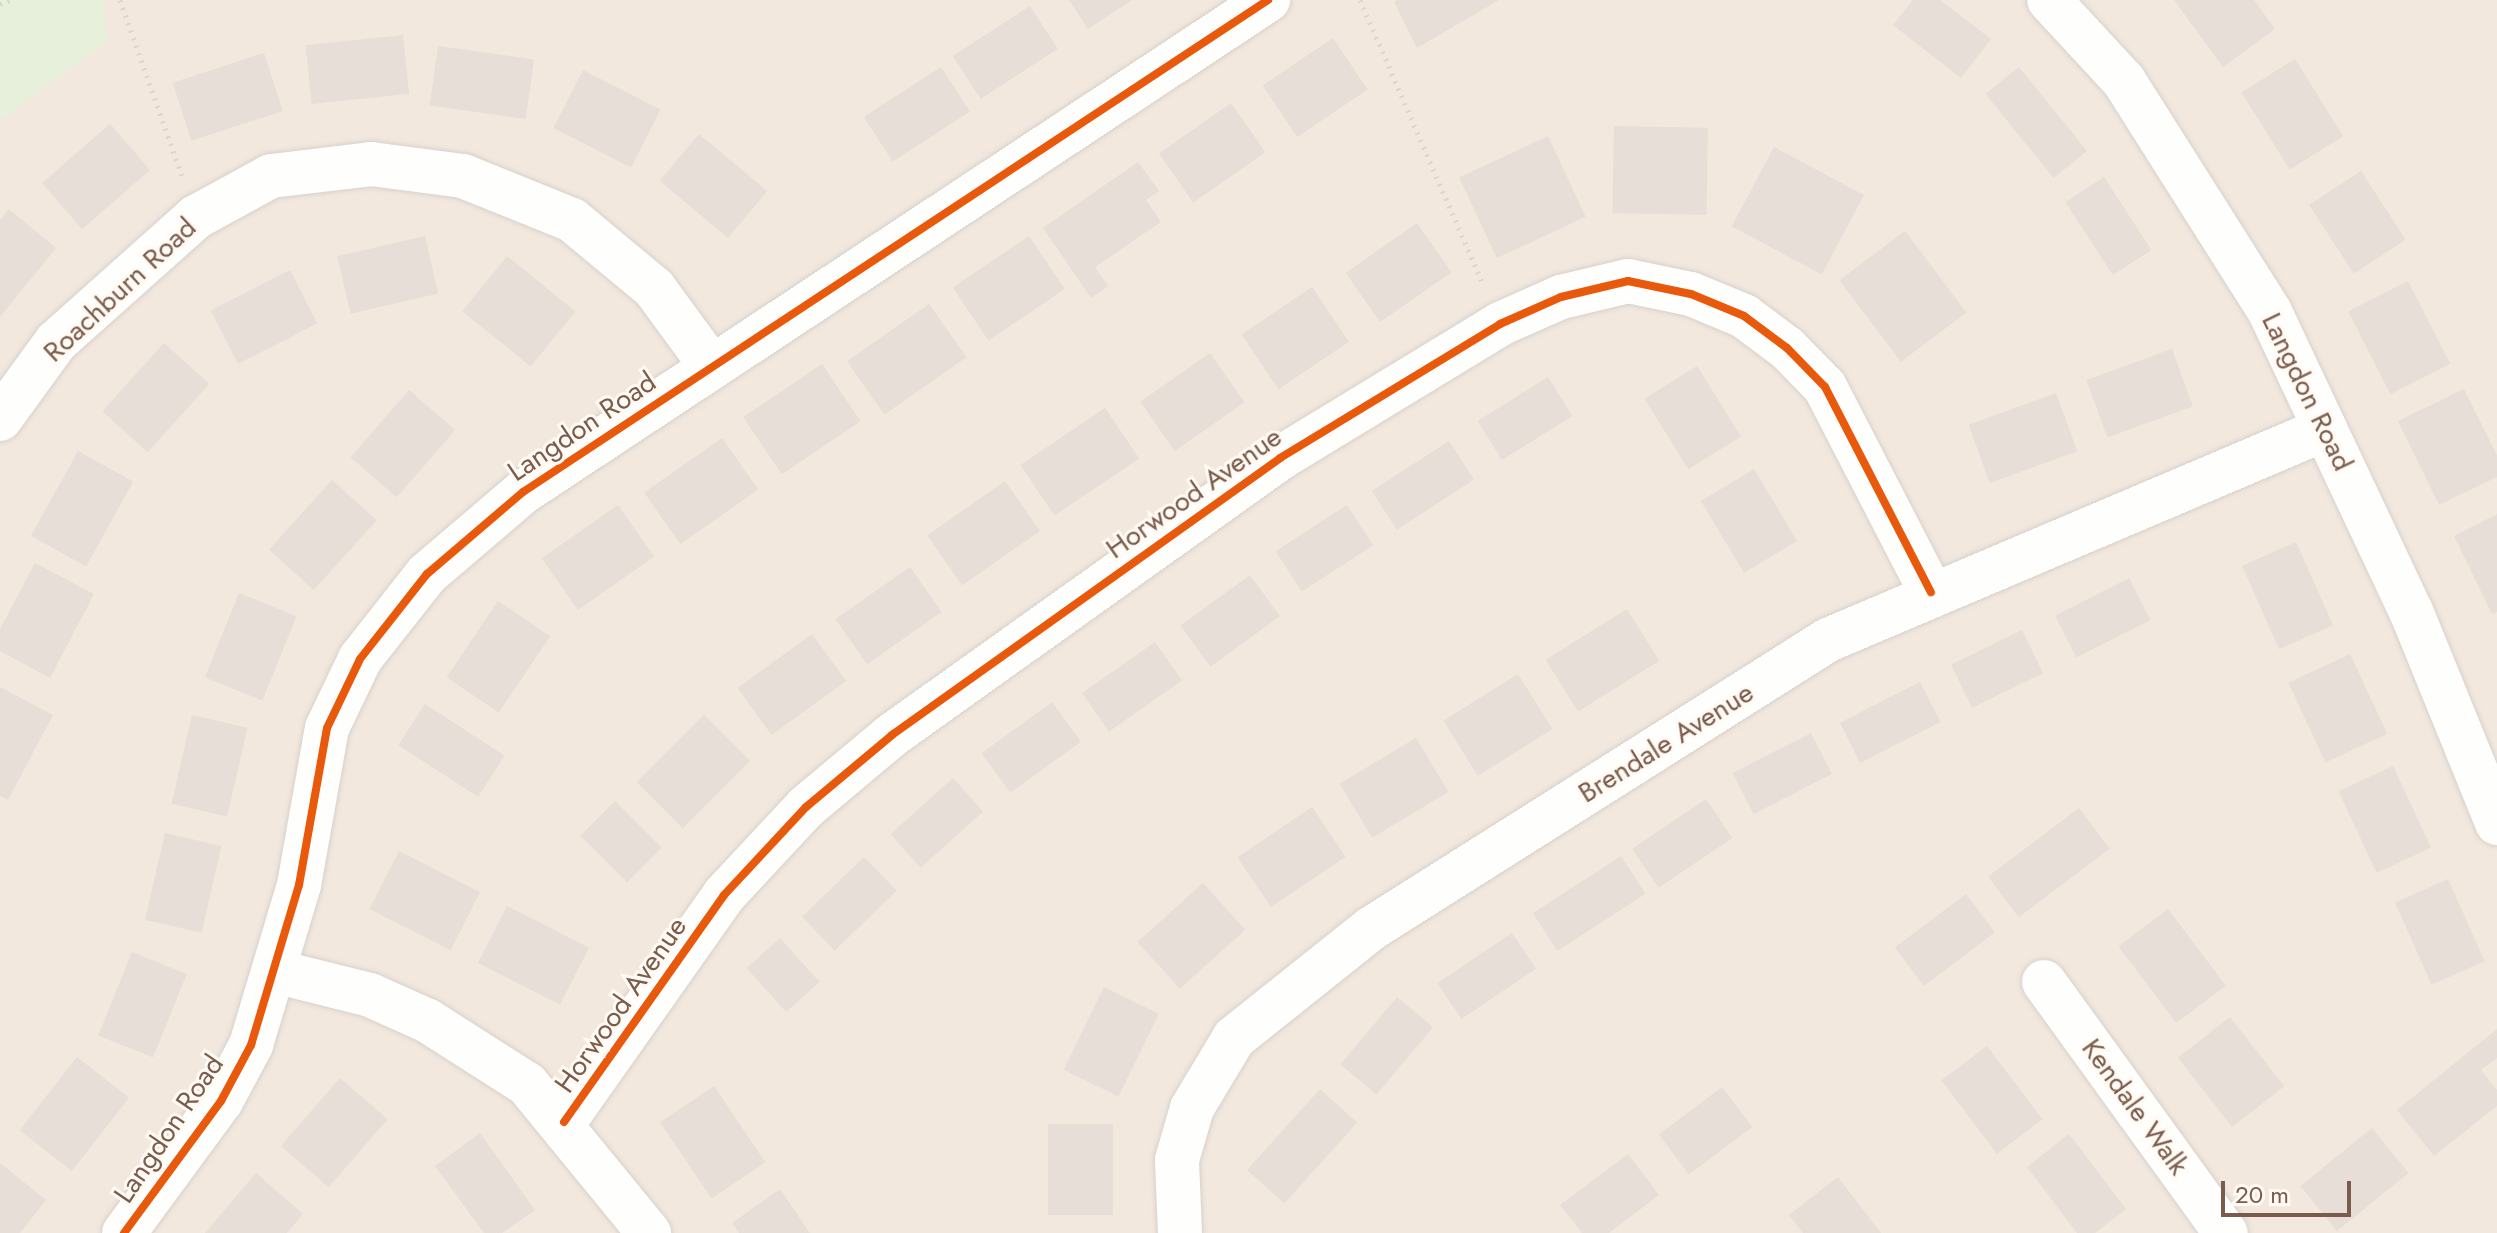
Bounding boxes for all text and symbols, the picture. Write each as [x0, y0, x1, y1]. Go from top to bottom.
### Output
street label: Roachburn Road [37, 211, 203, 369]
street label: Langdon Road [2254, 308, 2360, 476]
street label: Langdon Road [502, 365, 662, 489]
street label: Horwood Avenue [1100, 420, 1288, 566]
street label: Brendale Avenue [1572, 676, 1760, 810]
street label: Horwood Avenue [548, 911, 694, 1099]
street label: Kendale Walk [2074, 1032, 2196, 1182]
street label: Langdon Road [107, 1049, 231, 1209]
scale bar [2225, 1165, 2355, 1215]
text: 20 m [2235, 1177, 2289, 1212]

